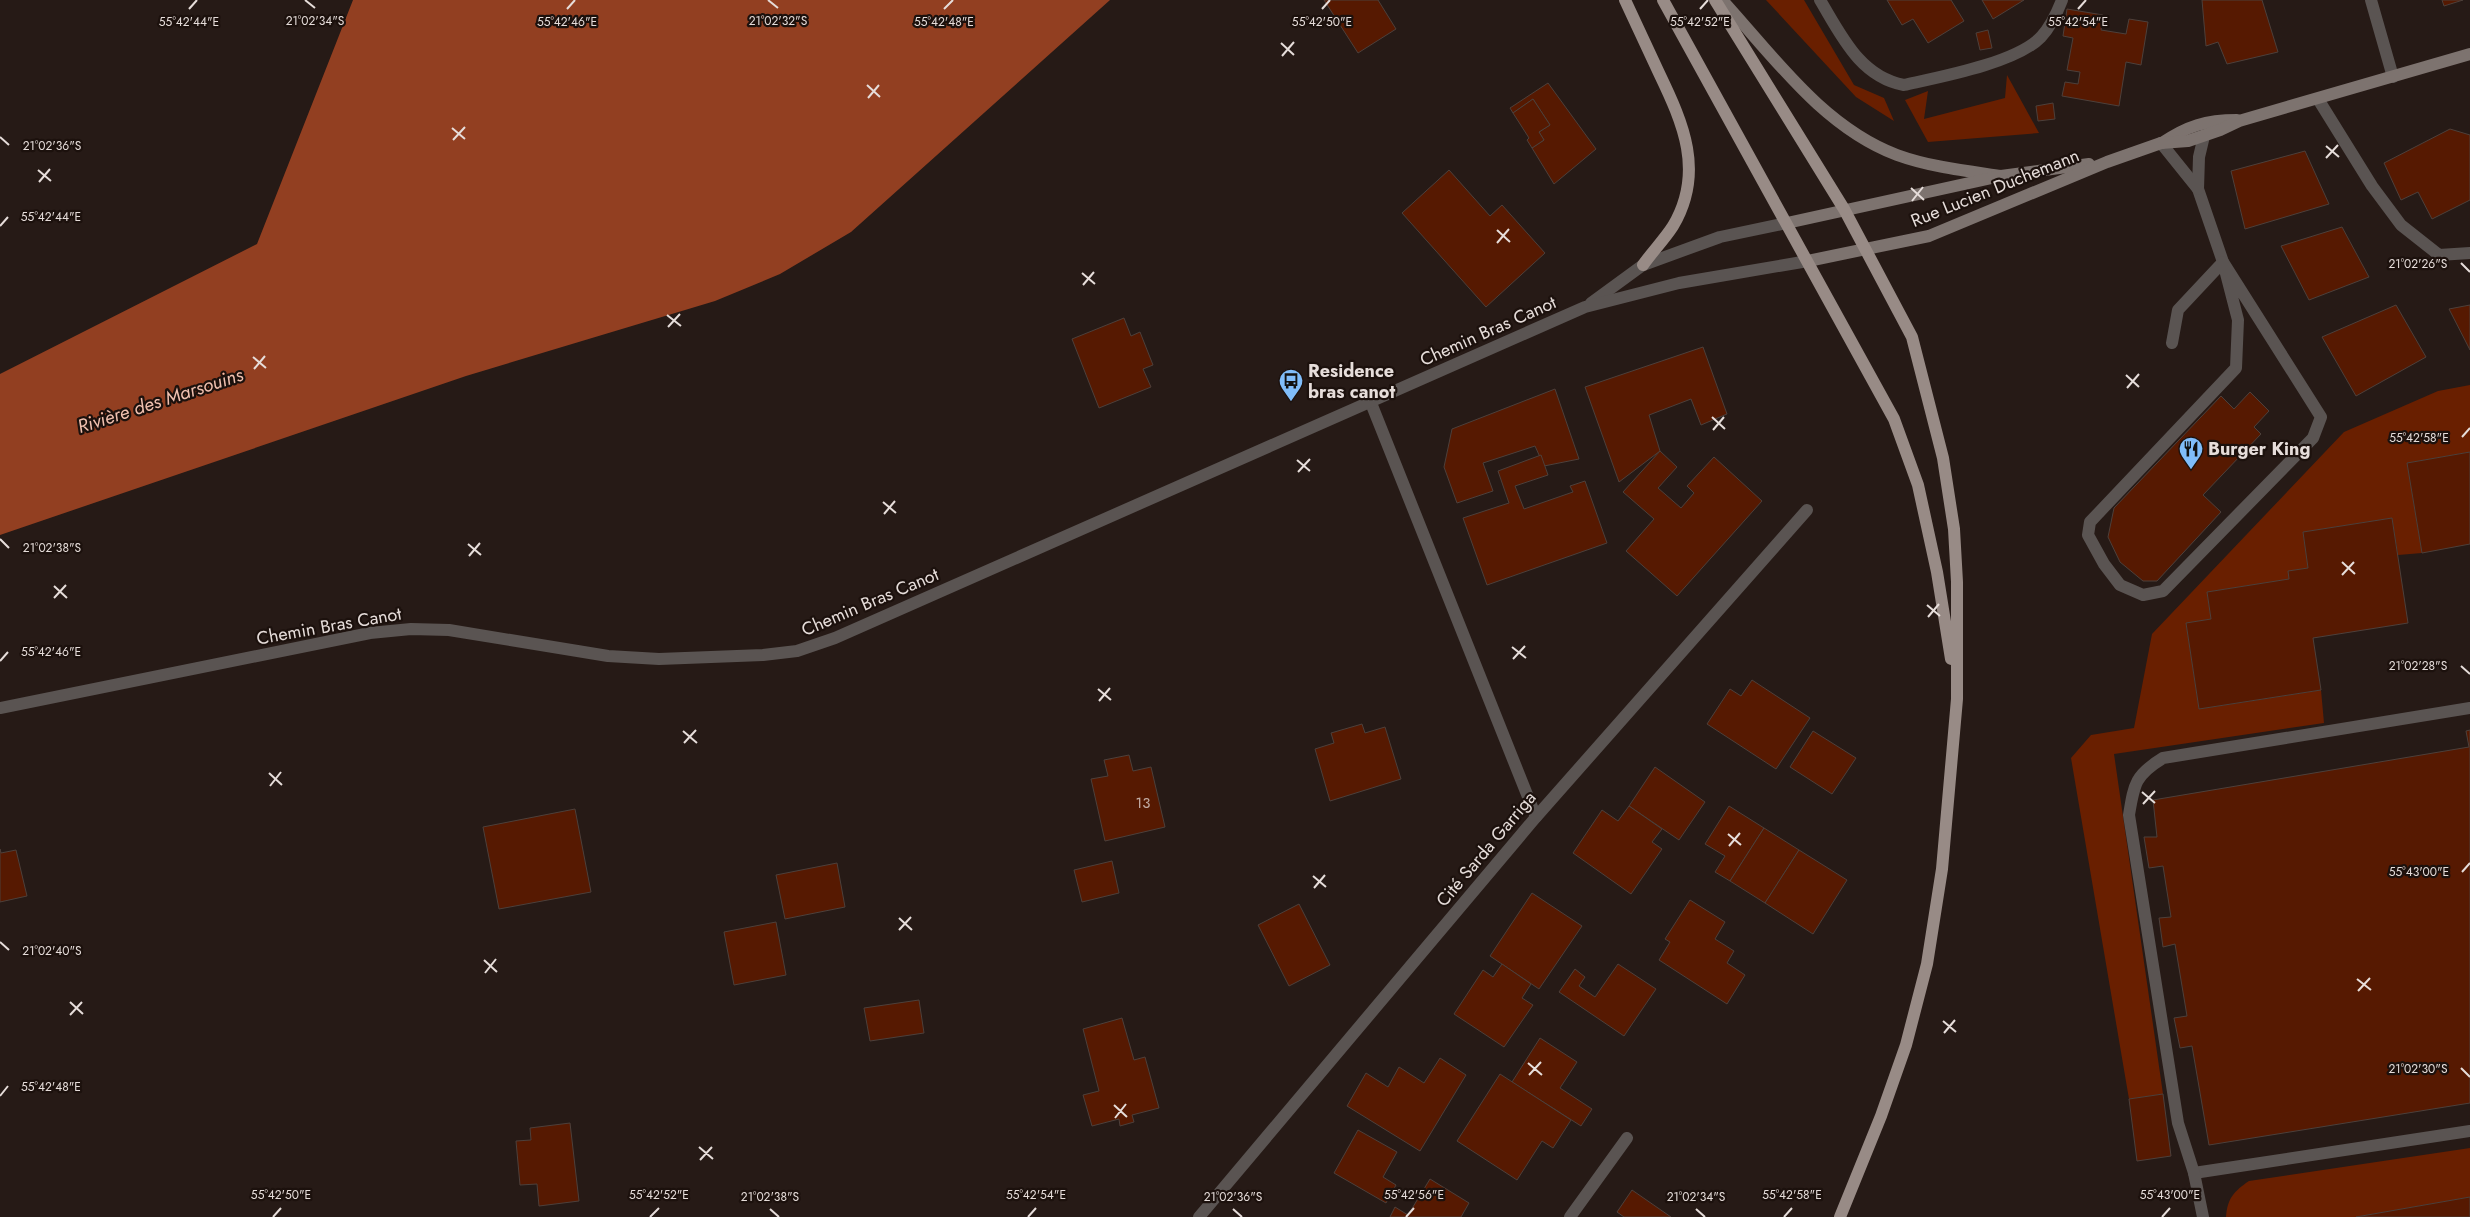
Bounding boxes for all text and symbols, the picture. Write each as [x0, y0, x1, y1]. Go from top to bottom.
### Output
text: 21°02'34"S [286, 12, 345, 30]
text: 21°02'32"S [749, 12, 808, 30]
text: 55°42'44"E [159, 13, 219, 31]
text: 55°42'46"E [537, 13, 597, 31]
text: 55°42'48"E [914, 13, 974, 31]
text: 55°42'50"E [1292, 13, 1352, 31]
text: 55°42'52"E [1670, 13, 1730, 31]
text: 55°42'54"E [2048, 13, 2108, 31]
text: 21°02'36"S [23, 137, 82, 155]
street label: Rue Lucien Duchemann [1907, 142, 2083, 234]
text: 55°42'44"E [21, 208, 81, 226]
text: 21°02'26"S [2389, 255, 2448, 273]
street label: Chemin Bras Canot [1416, 289, 1561, 373]
place label: Residence bras canot [1308, 358, 1395, 405]
water label: Rivière des Marsouins [74, 361, 247, 440]
bus stop icon: Residence bras canot [1278, 368, 1304, 402]
text: 55°42'58"E [2389, 429, 2449, 447]
restaurant icon: Burger King [2178, 436, 2204, 470]
place label: Burger King [2208, 436, 2310, 462]
text: 21°02'38"S [23, 539, 82, 557]
street label: Chemin Bras Canot [797, 561, 943, 643]
street label: Chemin Bras Canot [254, 600, 404, 652]
text: 55°42'46"E [21, 643, 81, 661]
text: 21°02'28"S [2389, 657, 2448, 675]
street label: Cité Sarda Garriga [1430, 786, 1542, 912]
house number: 13 [1136, 792, 1150, 814]
text: 55°43'00"E [2389, 863, 2449, 881]
text: 21°02'40"S [22, 942, 82, 960]
text: 21°02'30"S [2389, 1060, 2448, 1078]
text: 55°42'48"E [21, 1078, 81, 1096]
text: 55°42'50"E [251, 1186, 311, 1204]
text: 55°42'52"E [629, 1186, 689, 1204]
text: 55°42'54"E [1006, 1186, 1066, 1204]
text: 55°42'56"E [1384, 1186, 1444, 1204]
text: 55°42'58"E [1762, 1186, 1822, 1204]
text: 55°43'00"E [2140, 1186, 2200, 1204]
text: 21°02'38"S [741, 1188, 800, 1206]
text: 21°02'36"S [1204, 1188, 1263, 1206]
text: 21°02'34"S [1667, 1188, 1726, 1206]

